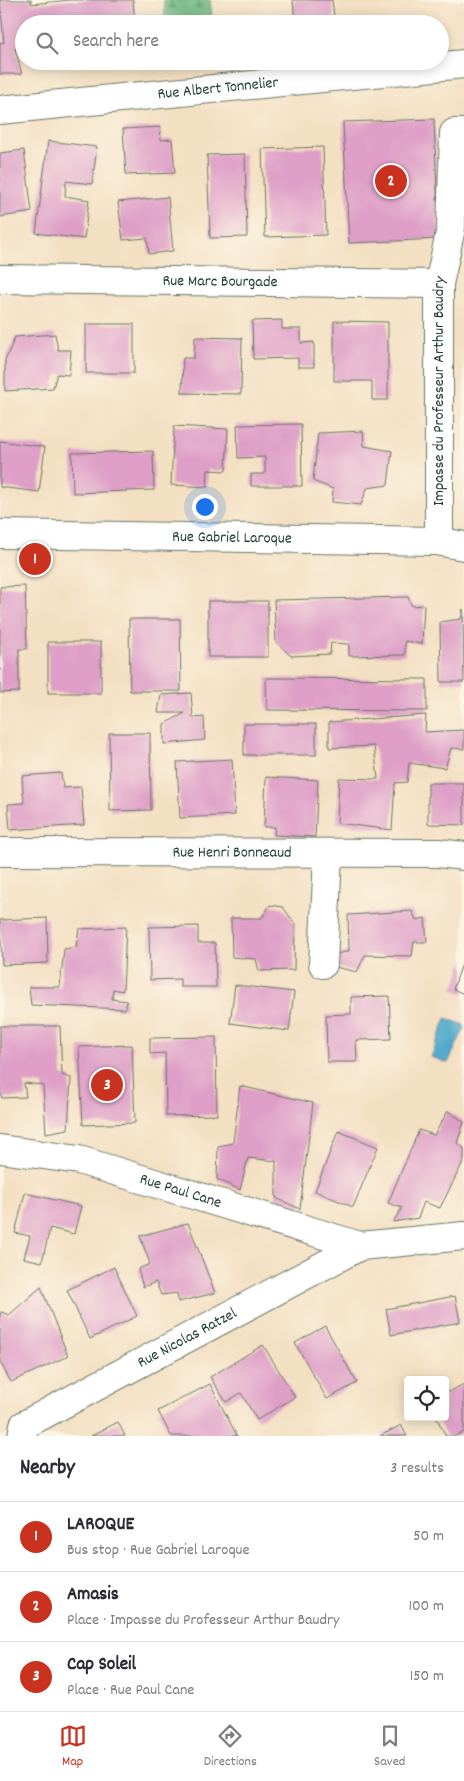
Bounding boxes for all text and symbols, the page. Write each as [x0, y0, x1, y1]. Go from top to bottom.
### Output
search box [15, 15, 449, 70]
icon: search [33, 29, 61, 57]
text: Search here [73, 29, 159, 56]
street label: Rue Albert Tonnelier [157, 71, 279, 106]
pin: 2 [375, 162, 407, 200]
street label: Rue Marc Bourgade [162, 269, 278, 294]
street label: Impasse du Professeur Arthur Baudry [428, 274, 452, 506]
your location [192, 494, 218, 520]
street label: Rue Gabriel Laroque [172, 525, 292, 550]
pin: 1 [19, 540, 51, 578]
street label: Rue Henri Bonneaud [172, 841, 292, 864]
pin: 3 [91, 1066, 123, 1104]
street label: Rue Paul Cane [137, 1168, 224, 1214]
street label: Rue Nicolas Ratzel [133, 1302, 241, 1374]
map controls [404, 1376, 449, 1421]
button: locate [404, 1376, 449, 1421]
text: Nearby [20, 1454, 75, 1484]
text: 3 results [390, 1457, 444, 1480]
text: LAROQUE [67, 1512, 134, 1539]
text: 1 [34, 1525, 38, 1548]
text: 50 m [413, 1525, 444, 1548]
text: Bus stop · Rue Gabriel Laroque [67, 1539, 249, 1562]
text: Amasis [67, 1582, 119, 1609]
text: 2 [33, 1595, 40, 1618]
text: 100 m [408, 1595, 444, 1618]
text: Place · Impasse du Professeur Arthur Baudry [67, 1609, 339, 1632]
text: Cap Soleil [67, 1652, 136, 1679]
text: 3 [32, 1665, 40, 1688]
text: 150 m [410, 1665, 444, 1688]
text: Place · Rue Paul Cane [67, 1679, 194, 1702]
tab: Map [59, 1722, 87, 1772]
tab: Directions [204, 1722, 257, 1772]
tab: Saved [374, 1722, 405, 1772]

